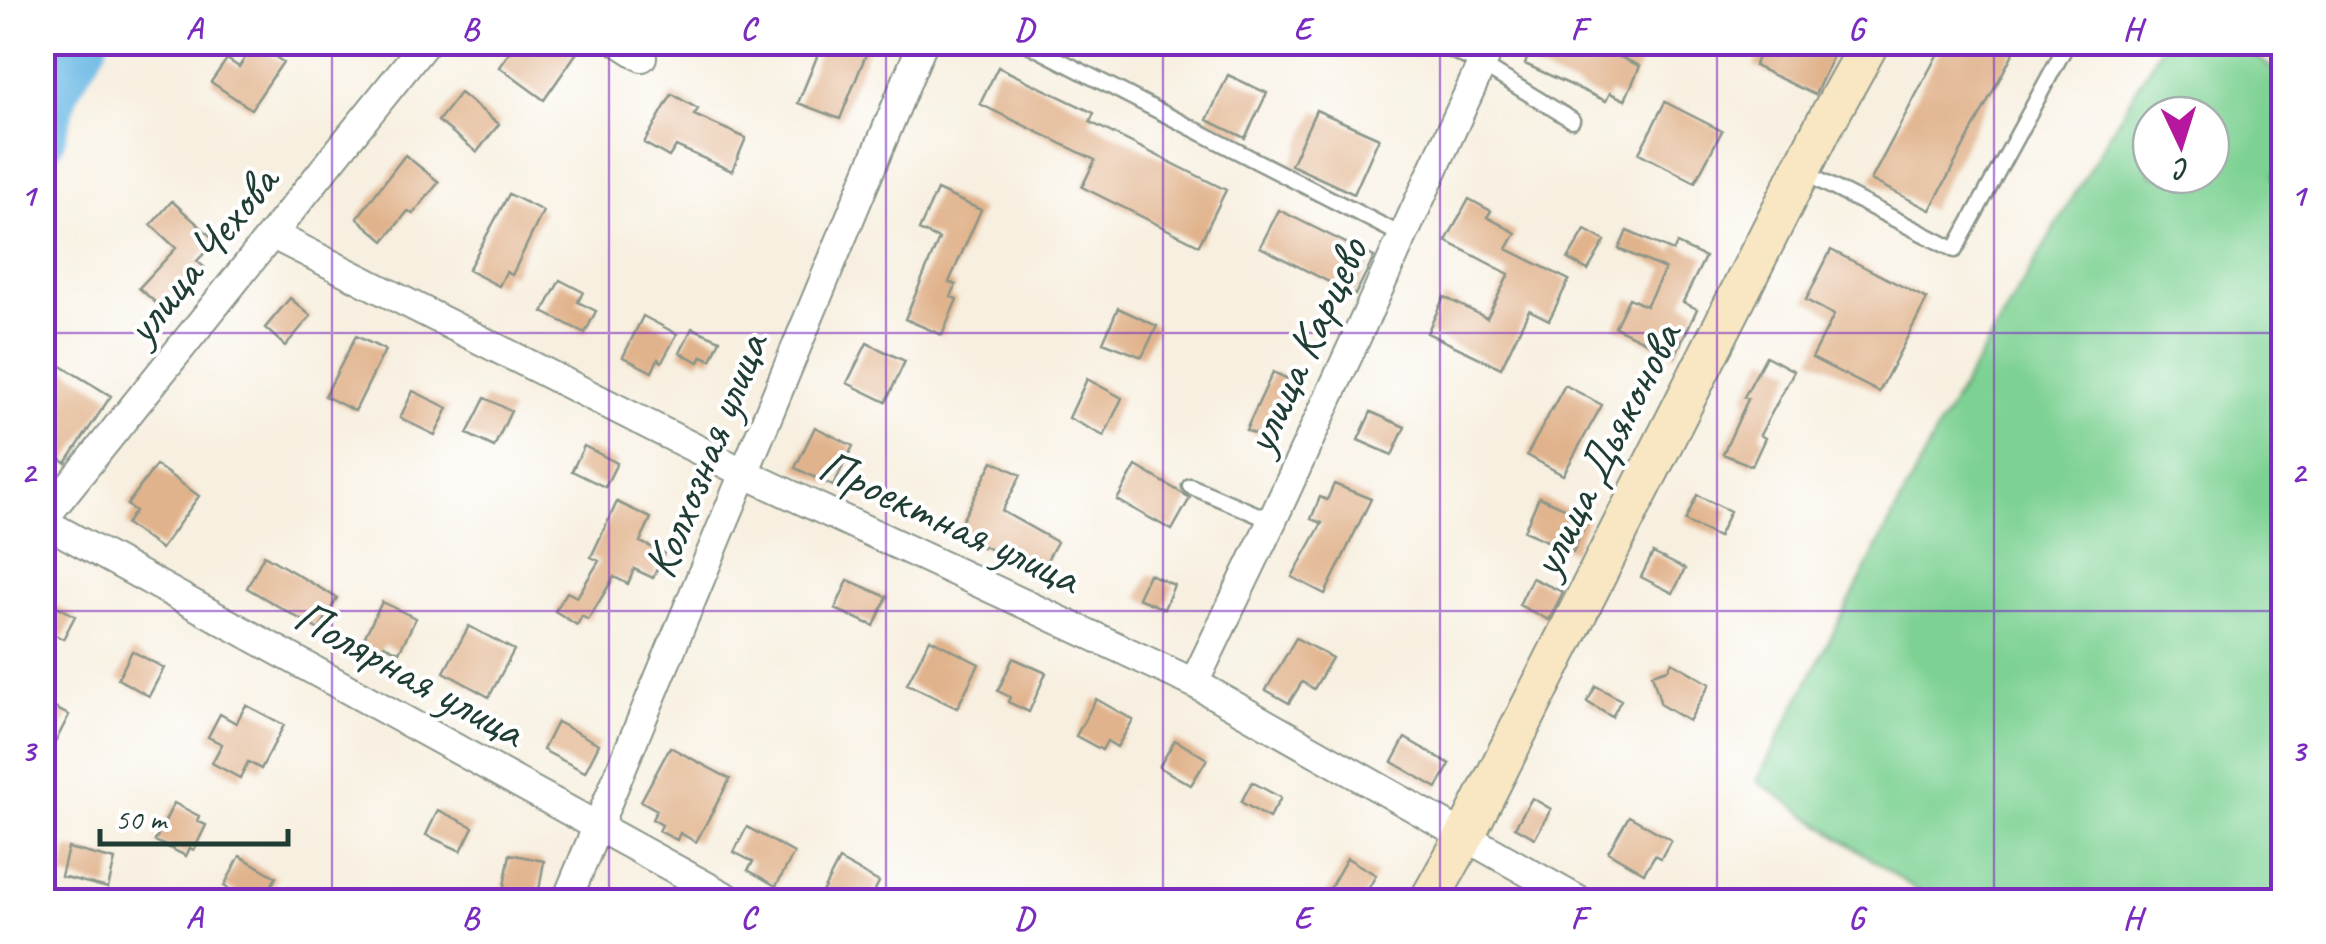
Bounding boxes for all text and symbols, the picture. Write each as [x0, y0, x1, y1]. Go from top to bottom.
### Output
text: A [186, 8, 205, 49]
text: B [462, 8, 481, 49]
text: C [740, 8, 760, 49]
text: D [1015, 8, 1037, 49]
text: E [1293, 8, 1315, 49]
text: F [1571, 8, 1593, 49]
text: G [1848, 8, 1868, 49]
text: H [2123, 8, 2147, 49]
north arrow [2131, 95, 2231, 195]
street label: улица Чехова [109, 150, 294, 358]
text: С [2171, 152, 2191, 188]
text: 1 [21, 174, 39, 215]
text: 1 [2291, 174, 2309, 215]
street label: улица Карцево [1228, 226, 1382, 466]
street label: улица Дьяконова [1514, 310, 1696, 589]
street label: Колхозная улица [629, 322, 782, 586]
street label: Проектная улица [810, 434, 1092, 609]
text: 2 [21, 452, 38, 493]
text: 2 [2291, 452, 2308, 493]
street label: Полярная улица [284, 585, 537, 762]
text: 3 [21, 730, 38, 771]
text: 3 [2291, 730, 2308, 771]
scale bar [100, 784, 288, 846]
text: 50 m [115, 800, 168, 838]
text: A [186, 897, 205, 938]
text: B [462, 897, 481, 938]
text: C [740, 897, 760, 938]
text: D [1015, 897, 1037, 938]
text: E [1293, 897, 1315, 938]
text: F [1571, 897, 1593, 938]
text: G [1848, 897, 1868, 938]
text: H [2123, 897, 2147, 938]

